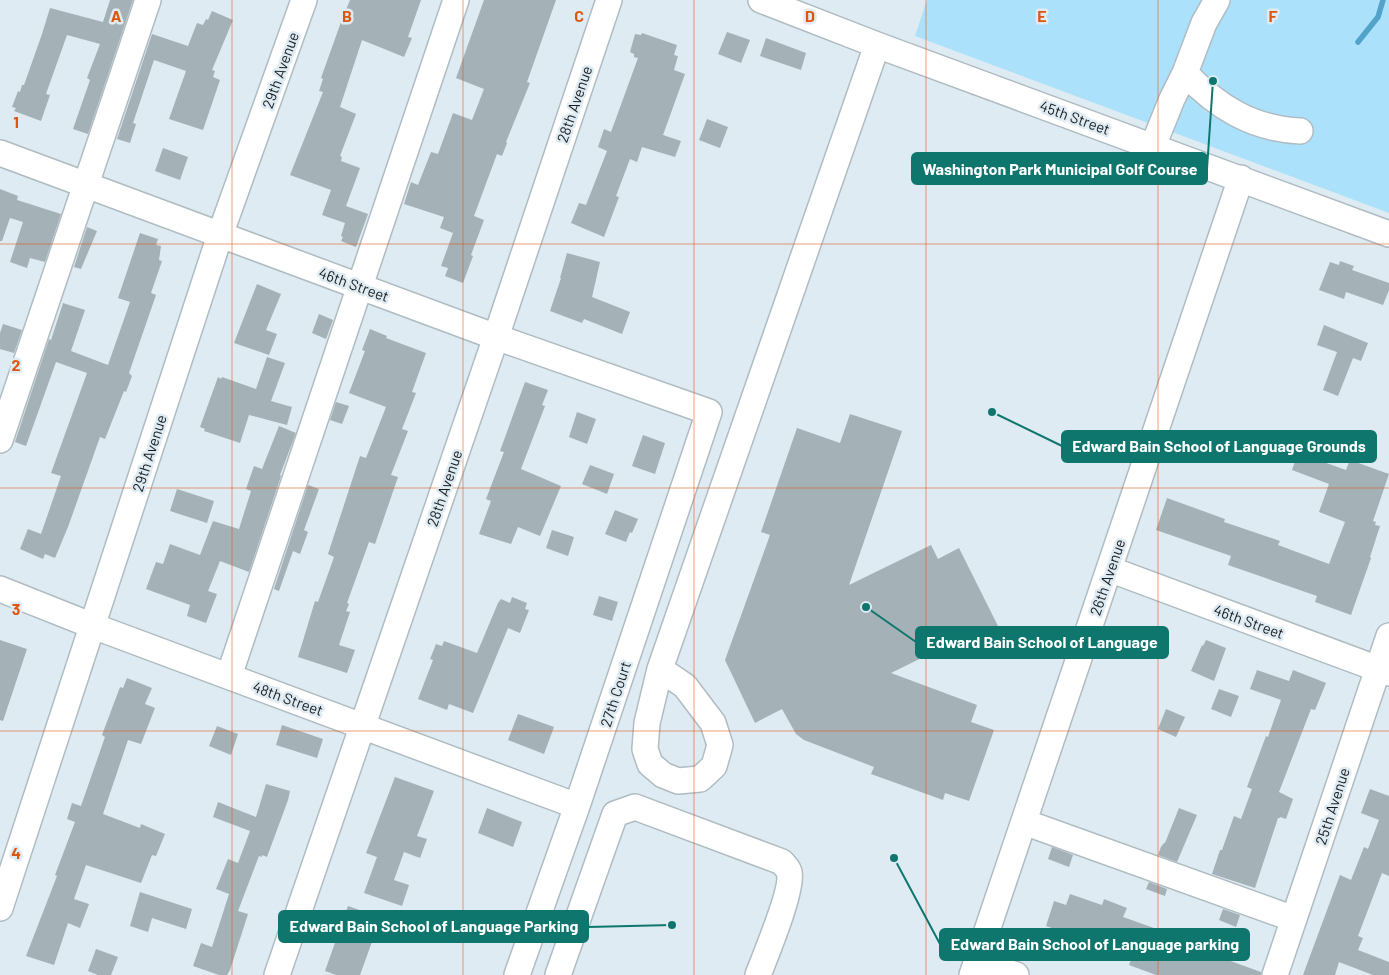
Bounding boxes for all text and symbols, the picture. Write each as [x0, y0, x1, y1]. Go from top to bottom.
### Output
text: A [111, 6, 122, 25]
text: B [342, 6, 352, 25]
text: C [574, 6, 584, 25]
text: D [805, 6, 815, 25]
text: E [1037, 6, 1047, 25]
text: F [1269, 6, 1278, 25]
street label: 29th Avenue [258, 29, 302, 111]
street label: 28th Avenue [552, 63, 596, 145]
street label: 45th Street [1037, 96, 1113, 138]
text: 1 [13, 112, 19, 131]
callout: Washington Park Municipal Golf Course [912, 153, 1207, 184]
text: Washington Park Municipal Golf Course [922, 159, 1198, 178]
street label: 46th Street [316, 263, 392, 305]
text: 2 [12, 355, 21, 374]
street label: 29th Avenue [128, 412, 170, 494]
callout: Edward Bain School of Language Grounds [1062, 431, 1376, 462]
text: Edward Bain School of Language Grounds [1072, 436, 1366, 455]
street label: 28th Avenue [422, 447, 466, 529]
street label: 26th Avenue [1085, 536, 1129, 618]
text: 3 [12, 599, 20, 618]
street label: 46th Street [1211, 600, 1287, 642]
callout: Edward Bain School of Language [916, 627, 1168, 658]
text: Edward Bain School of Language [926, 632, 1158, 651]
street label: 27th Court [596, 659, 634, 729]
street label: 48th Street [250, 677, 326, 719]
street label: 25th Avenue [1311, 765, 1353, 847]
text: 4 [11, 843, 21, 862]
callout: Edward Bain School of Language Parking [279, 911, 588, 942]
text: Edward Bain School of Language Parking [290, 916, 579, 935]
callout: Edward Bain School of Language parking [940, 929, 1249, 960]
text: Edward Bain School of Language parking [951, 934, 1239, 953]

